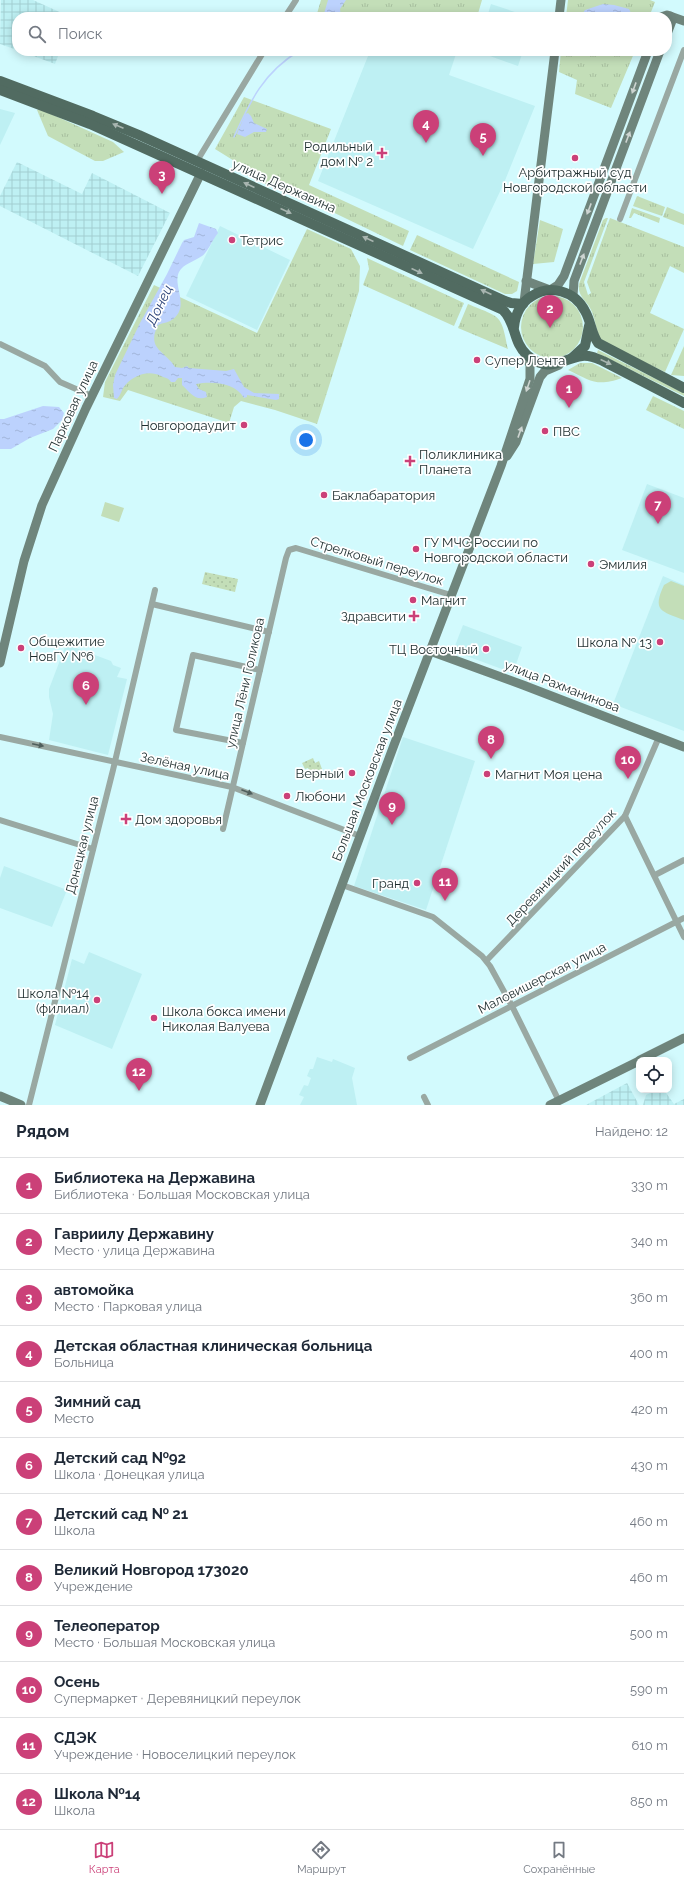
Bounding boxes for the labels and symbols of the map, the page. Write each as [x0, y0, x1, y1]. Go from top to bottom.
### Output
one-way arrow [631, 82, 637, 94]
pin: 4 [413, 110, 439, 143]
one-way arrow [111, 123, 123, 129]
pin: 5 [470, 123, 496, 156]
one-way arrow [625, 131, 631, 143]
place label: Родильный дом № 2 [304, 139, 373, 169]
marker: Родильный дом № 2 [376, 147, 388, 159]
marker: Арбитражный суд Новгородской области [570, 153, 580, 163]
street label: улица Державина [230, 156, 338, 216]
pin: 3 [149, 161, 175, 194]
place label: Арбитражный суд Новгородской области [503, 165, 647, 195]
one-way arrow [244, 182, 255, 188]
one-way arrow [585, 204, 591, 216]
one-way arrow [280, 209, 292, 215]
place label: Тетрис [240, 233, 283, 248]
marker: Тетрис [227, 235, 237, 245]
one-way arrow [361, 235, 373, 241]
one-way arrow [580, 252, 586, 264]
one-way arrow [411, 268, 422, 274]
water label: Донец [142, 282, 176, 329]
one-way arrow [480, 289, 492, 295]
pin: 2 [537, 295, 563, 328]
place label: Супер Лента [485, 353, 565, 368]
marker: Супер Лента [472, 355, 482, 365]
street label: Парковая улица [45, 358, 101, 454]
one-way arrow [600, 359, 612, 365]
pin: 1 [556, 375, 582, 408]
one-way arrow [525, 380, 531, 392]
place label: Новгородаудит [140, 418, 236, 433]
marker: Новгородаудит [239, 420, 249, 430]
place label: ПВС [553, 424, 580, 439]
one-way arrow [517, 426, 523, 438]
marker: ПВС [540, 426, 550, 436]
your location [296, 430, 316, 450]
place label: Поликлиника Планета [419, 447, 502, 477]
marker: Поликлиника Планета [404, 455, 416, 467]
place label: Баклабаратория [332, 488, 435, 503]
marker: Баклабаратория [319, 490, 329, 500]
pin: 7 [645, 491, 671, 524]
street label: Стрелковый переулок [309, 534, 446, 588]
place label: ГУ МЧС России по Новгородской области [424, 535, 568, 565]
marker: ГУ МЧС России по Новгородской области [411, 544, 421, 554]
place label: Эмилия [599, 557, 647, 572]
marker: Эмилия [586, 559, 596, 569]
place label: Магнит [421, 593, 466, 608]
marker: Магнит [408, 595, 418, 605]
place label: Здравсити [341, 609, 406, 624]
marker: Здравсити [409, 611, 419, 621]
street label: улица Лёни Голикова [223, 616, 267, 750]
place label: Общежитие НовГУ №6 [29, 634, 105, 664]
place label: Школа № 13 [577, 635, 652, 650]
marker: Школа № 13 [655, 637, 665, 647]
place label: ТЦ Восточный [389, 642, 478, 657]
marker: Общежитие НовГУ №6 [16, 643, 26, 653]
marker: ТЦ Восточный [481, 644, 491, 654]
street label: улица Рахманинова [502, 657, 622, 715]
pin: 6 [73, 672, 99, 705]
street label: Большая Московская улица [329, 697, 405, 863]
pin: 8 [478, 726, 504, 759]
one-way arrow [32, 743, 44, 749]
pin: 10 [615, 746, 641, 779]
street label: Зелёная улица [139, 749, 231, 783]
place label: Верный [296, 766, 344, 781]
place label: Магнит Моя цена [495, 767, 602, 782]
marker: Верный [347, 768, 357, 778]
marker: Магнит Моя цена [482, 769, 492, 779]
one-way arrow [241, 789, 253, 795]
place label: Любони [295, 789, 346, 804]
marker: Любони [282, 791, 292, 801]
pin: 9 [379, 792, 405, 825]
street label: Донецкая улица [63, 794, 101, 896]
street label: Деревяницкий переулок [503, 805, 619, 929]
place label: Дом здоровья [135, 812, 222, 827]
marker: Дом здоровья [120, 813, 132, 825]
pin: 11 [432, 868, 458, 901]
place label: Гранд [372, 876, 409, 891]
marker: Гранд [412, 878, 422, 888]
street label: Маловишерская улица [475, 939, 609, 1017]
place label: Школа №14 (филиал) [17, 986, 89, 1016]
marker: Школа №14 (филиал) [92, 995, 102, 1005]
place label: Школа бокса имени Николая Валуева [162, 1004, 286, 1034]
marker: Школа бокса имени Николая Валуева [149, 1013, 159, 1023]
pin: 12 [126, 1058, 152, 1091]

